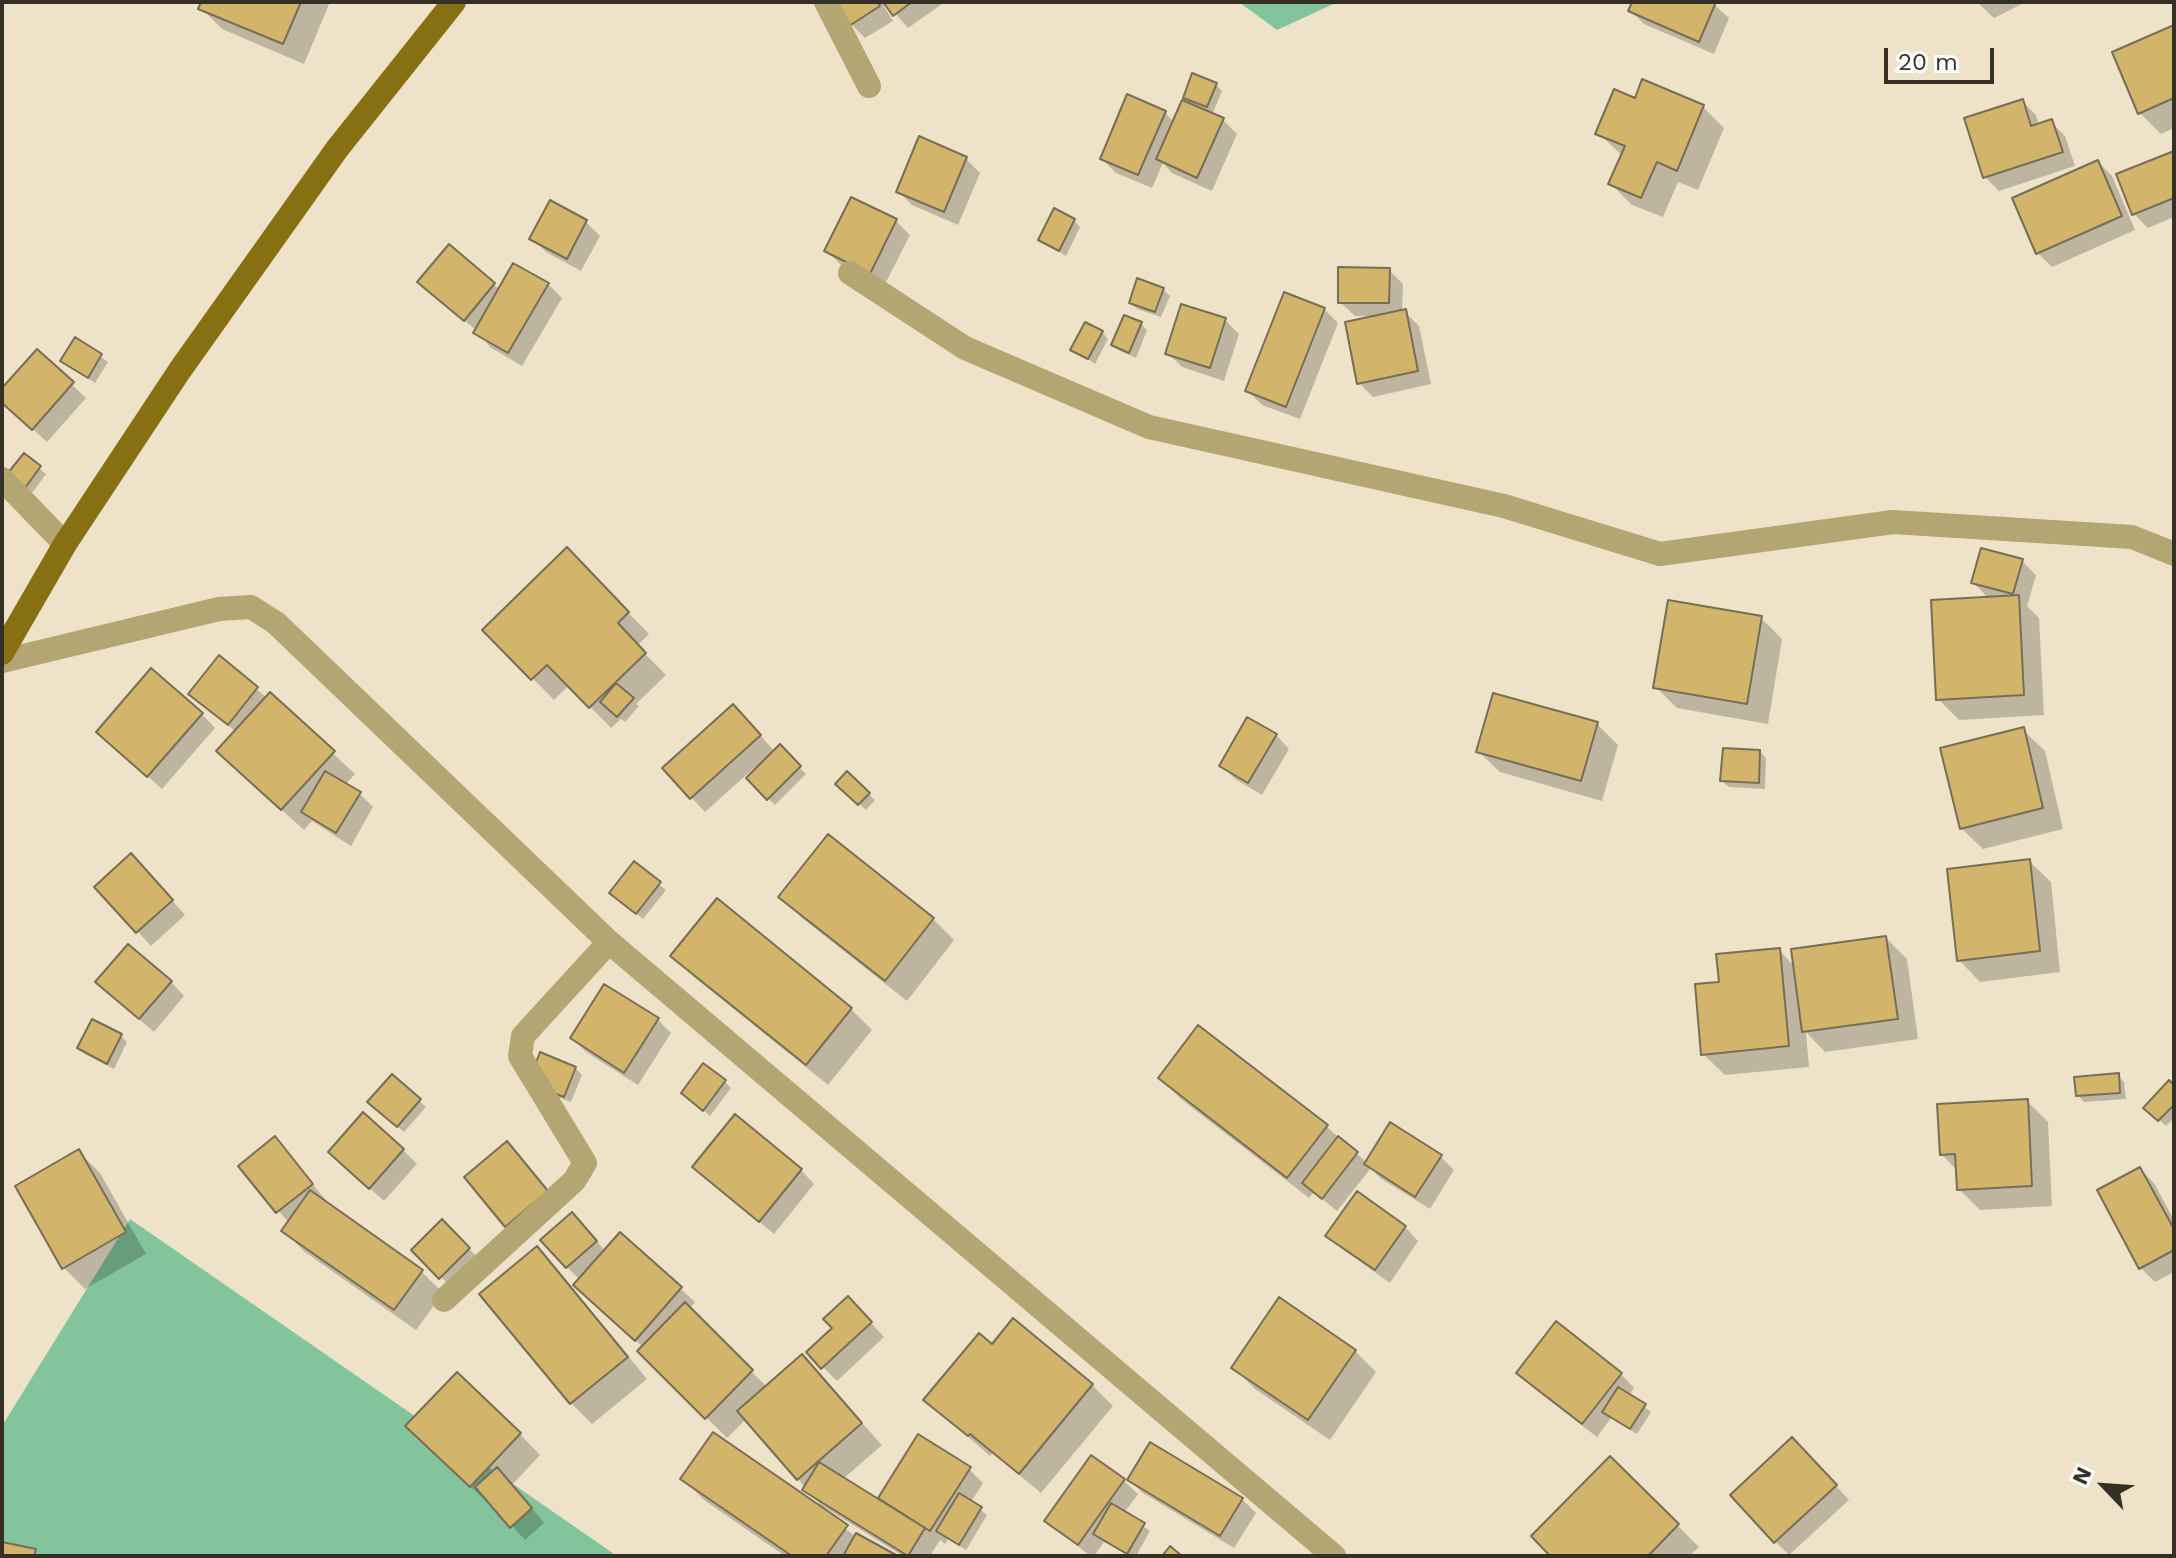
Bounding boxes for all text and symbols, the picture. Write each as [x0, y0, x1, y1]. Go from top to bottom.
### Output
scale bar [1888, 32, 1998, 82]
text: 20 m [1898, 48, 1958, 76]
north arrow [2064, 1446, 2144, 1526]
text: N [2067, 1463, 2097, 1488]

